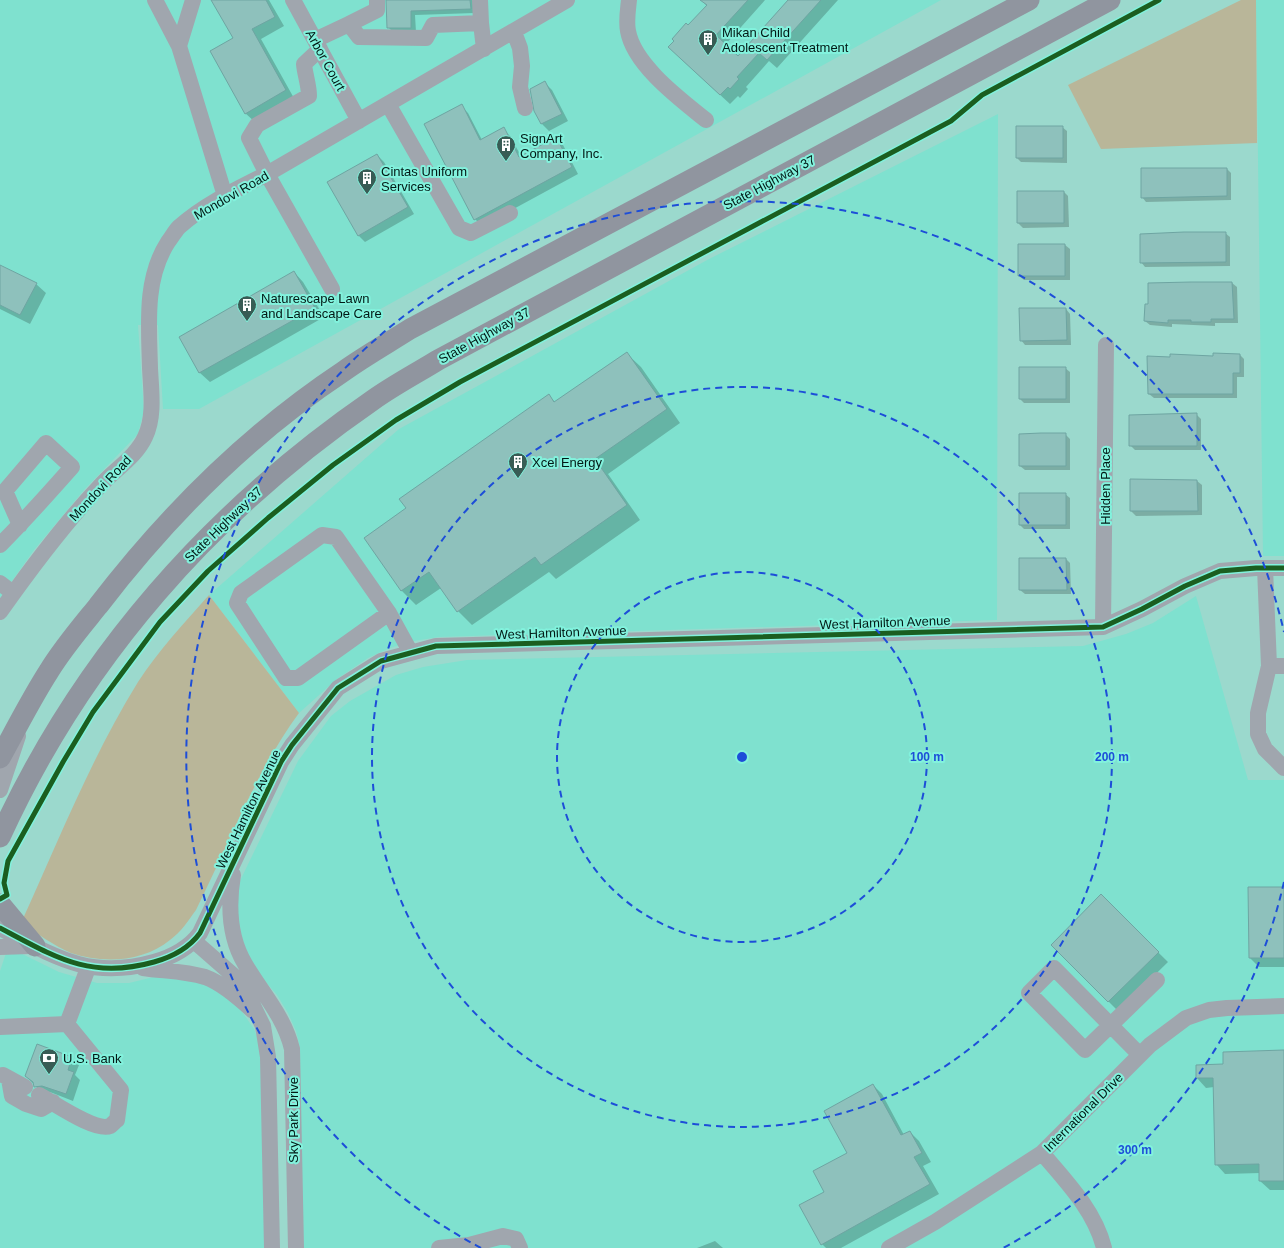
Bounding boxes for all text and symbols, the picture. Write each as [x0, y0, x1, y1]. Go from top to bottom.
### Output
place label: Mikan Child Adolescent Treatment [722, 25, 849, 55]
street label: Arbor Court [303, 27, 349, 94]
building icon: Mikan Child Adolescent Treatment [697, 28, 719, 56]
place label: SignArt Company, Inc. [520, 131, 603, 161]
building icon: SignArt Company, Inc. [495, 134, 517, 162]
street label: State Highway 37 [721, 152, 818, 213]
place label: Cintas Uniform Services [381, 164, 467, 194]
building icon: Cintas Uniform Services [356, 167, 378, 195]
street label: Mondovi Road [191, 168, 271, 223]
place label: Naturescape Lawn and Landscape Care [261, 291, 382, 321]
building icon: Naturescape Lawn and Landscape Care [236, 294, 258, 322]
street label: State Highway 37 [436, 304, 532, 367]
street label: Hidden Place [1098, 447, 1113, 525]
building icon: Xcel Energy [507, 451, 529, 479]
street label: Mondovi Road [66, 453, 134, 524]
place label: Xcel Energy [532, 455, 603, 470]
street label: State Highway 37 [181, 484, 265, 565]
street label: West Hamilton Avenue [819, 613, 951, 632]
street label: West Hamilton Avenue [495, 623, 627, 642]
street label: West Hamilton Avenue [213, 747, 284, 871]
centre of rings [735, 750, 749, 764]
text: 100 m [910, 750, 944, 764]
text: 200 m [1095, 750, 1129, 764]
bank icon: U.S. Bank [38, 1047, 60, 1075]
place label: U.S. Bank [63, 1051, 122, 1066]
street label: International Drive [1041, 1070, 1126, 1155]
street label: Sky Park Drive [286, 1077, 301, 1163]
text: 300 m [1118, 1143, 1152, 1157]

